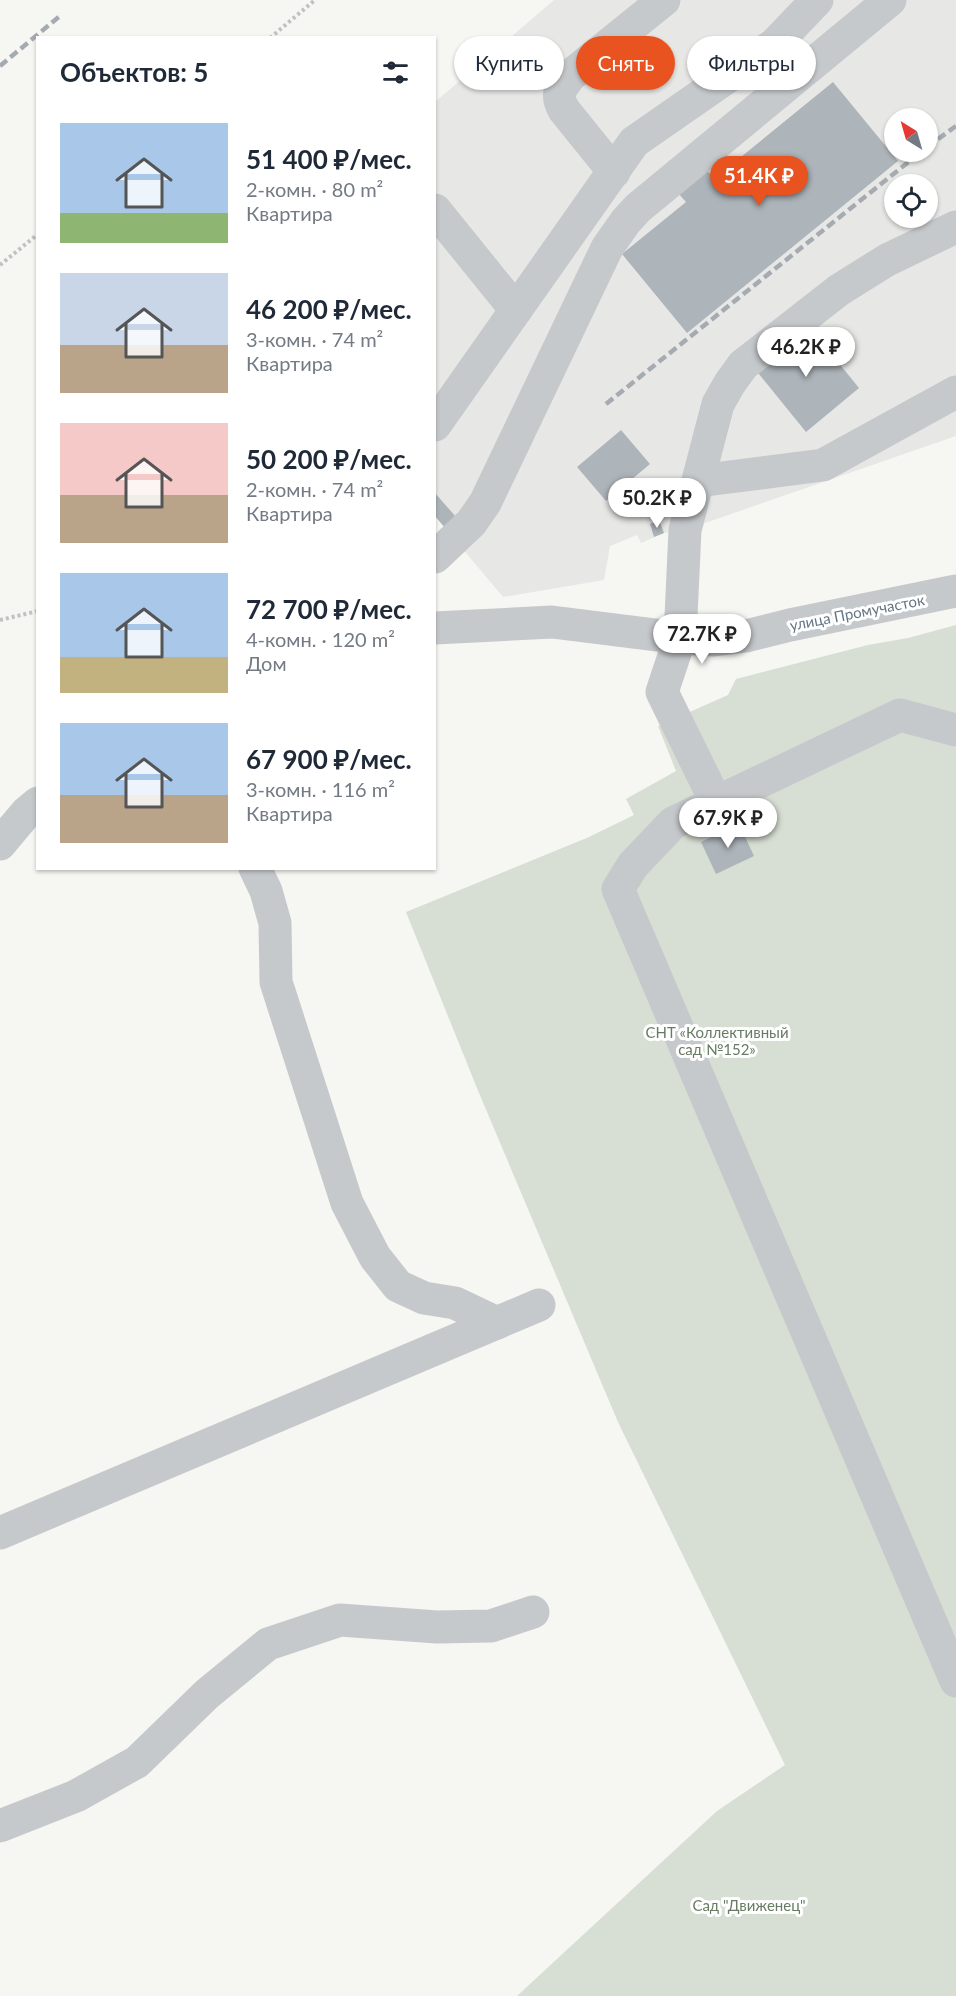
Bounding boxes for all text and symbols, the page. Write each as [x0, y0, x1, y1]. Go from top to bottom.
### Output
chip: Купить [454, 36, 564, 90]
chip: Снять [576, 36, 675, 90]
chip: Фильтры [687, 36, 816, 90]
text: Объектов: 5 [60, 56, 208, 88]
icon: filters [379, 56, 412, 89]
north arrow [884, 108, 938, 162]
map controls [884, 108, 938, 228]
text: 51 400 ₽/мес. [246, 143, 412, 175]
icon: home [108, 147, 180, 219]
pin: 51.4K ₽ [704, 156, 814, 207]
text: 51.4K ₽ [724, 163, 794, 187]
button: locate [884, 174, 938, 228]
text: 2-комн. · 80 m² [246, 177, 383, 201]
text: Квартира [246, 201, 333, 225]
text: 46 200 ₽/мес. [246, 293, 412, 325]
icon: home [108, 297, 180, 369]
text: 3-комн. · 74 m² [246, 327, 383, 351]
pin: 46.2K ₽ [751, 327, 861, 378]
text: 46.2K ₽ [771, 334, 841, 358]
text: Квартира [246, 351, 333, 375]
text: 50 200 ₽/мес. [246, 443, 412, 475]
icon: home [108, 447, 180, 519]
text: 2-комн. · 74 m² [246, 477, 383, 501]
pin: 50.2K ₽ [602, 478, 712, 529]
text: 50.2K ₽ [622, 485, 692, 509]
text: Квартира [246, 501, 333, 525]
street label: улица Промучасток [788, 590, 926, 634]
text: 72 700 ₽/мес. [246, 593, 412, 625]
icon: home [108, 597, 180, 669]
pin: 72.7K ₽ [647, 614, 757, 665]
text: 72.7K ₽ [667, 621, 737, 645]
text: 4-комн. · 120 m² [246, 627, 395, 651]
text: Дом [246, 651, 287, 675]
text: 67 900 ₽/мес. [246, 743, 412, 775]
icon: home [108, 747, 180, 819]
text: 3-комн. · 116 m² [246, 777, 395, 801]
pin: 67.9K ₽ [673, 798, 783, 849]
text: Квартира [246, 801, 333, 825]
text: 67.9K ₽ [693, 805, 763, 829]
park label: СНТ «Коллективный сад №152» [645, 1023, 789, 1058]
park label: Сад "Движенец" [692, 1896, 806, 1914]

